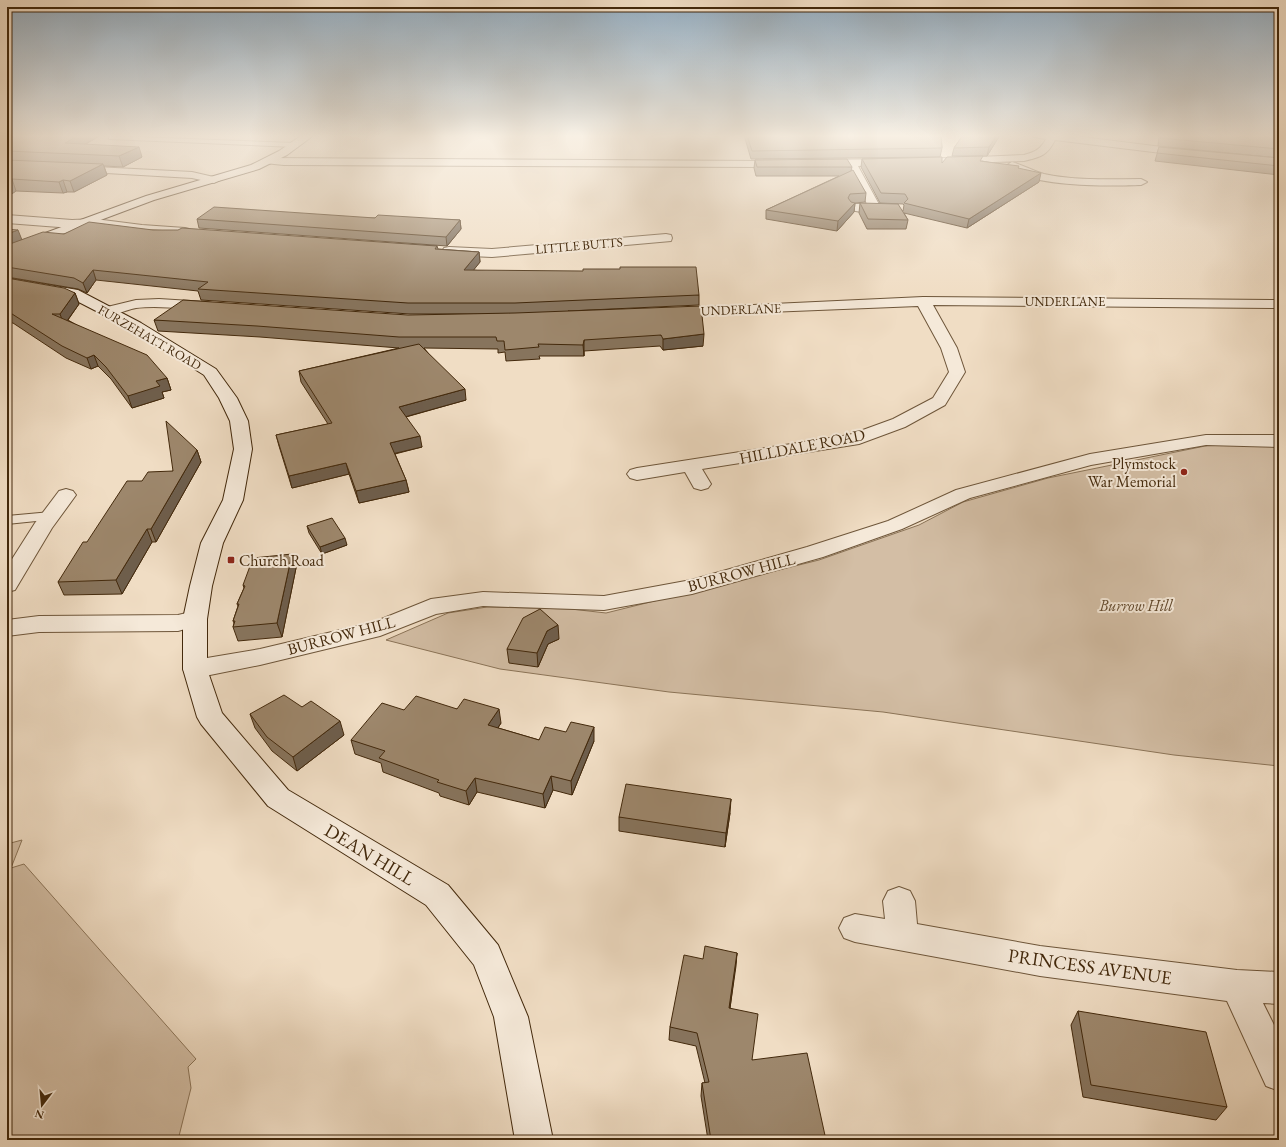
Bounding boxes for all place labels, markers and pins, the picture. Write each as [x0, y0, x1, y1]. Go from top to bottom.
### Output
place label: Plymstock War Memorial [1088, 453, 1176, 492]
marker: Plymstock War Memorial [1179, 467, 1189, 477]
place label: Church Road [239, 550, 325, 571]
marker: Church Road [226, 555, 236, 565]

